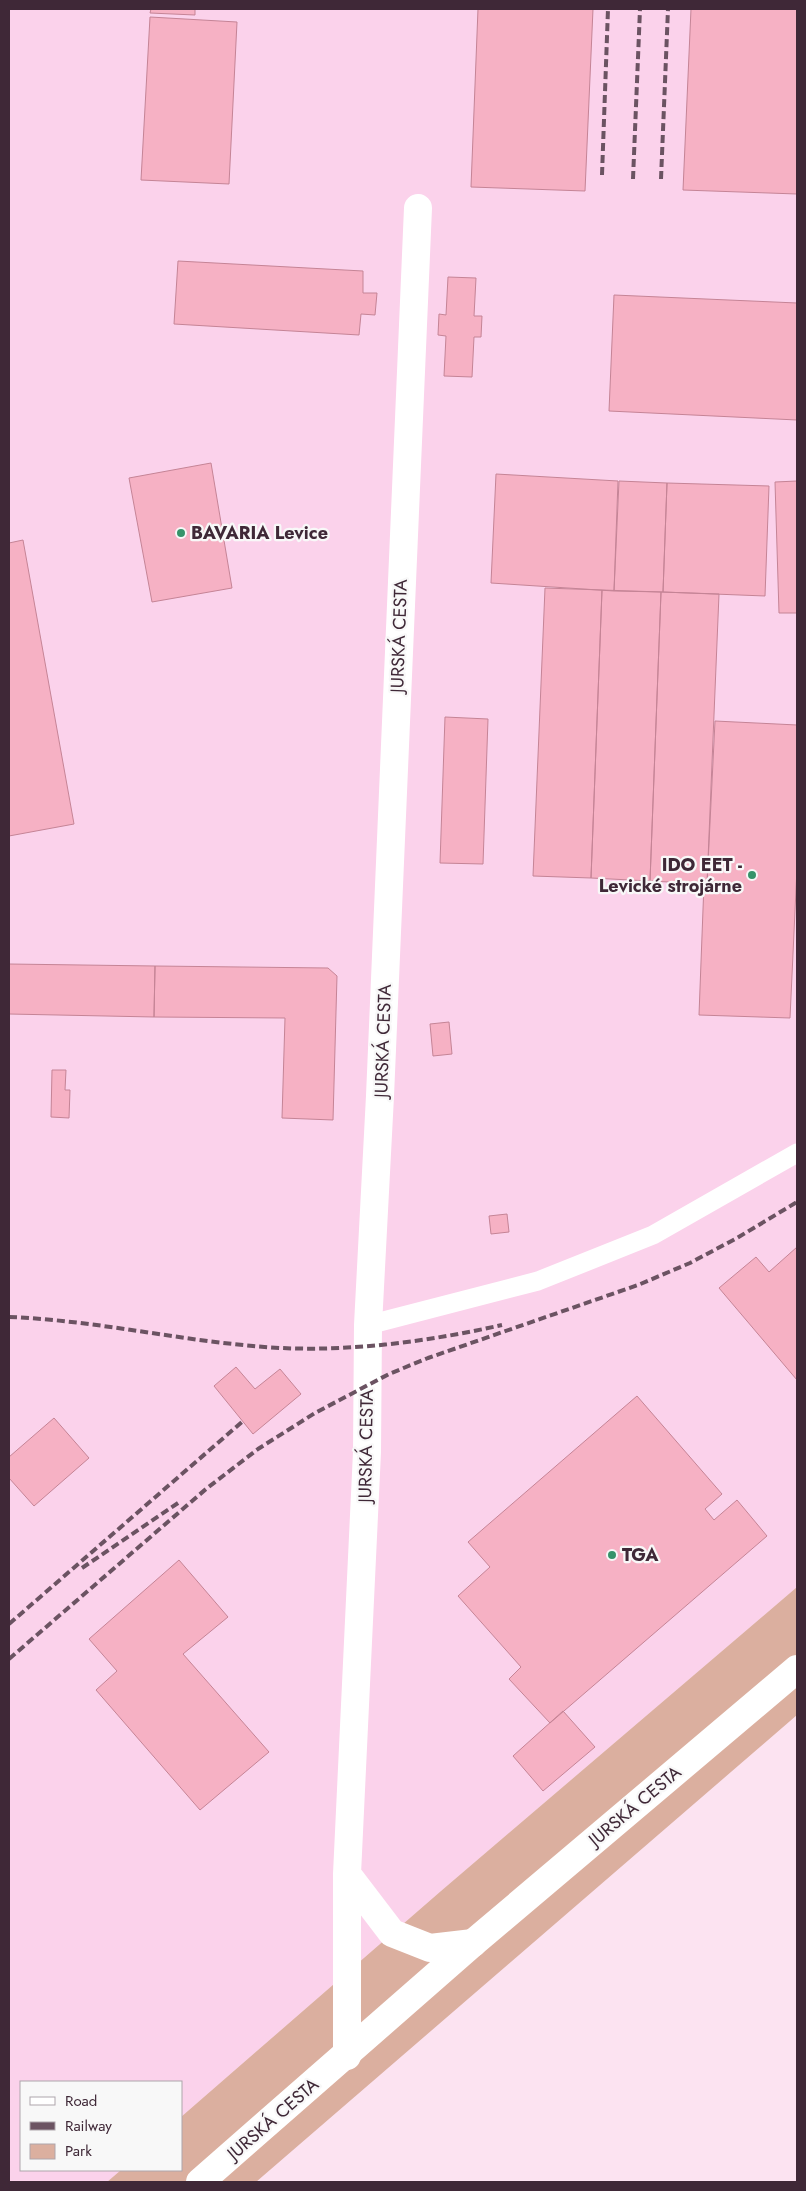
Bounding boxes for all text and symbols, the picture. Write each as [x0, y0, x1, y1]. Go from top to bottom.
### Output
place label: BAVARIA Levice [191, 520, 328, 546]
marker: BAVARIA Levice [175, 527, 187, 539]
street label: JURSKÁ CESTA [384, 579, 414, 695]
place label: IDO EET - Levické strojárne [599, 852, 742, 899]
marker: IDO EET - Levické strojárne [746, 869, 758, 881]
street label: JURSKÁ CESTA [368, 984, 398, 1100]
street label: JURSKÁ CESTA [352, 1389, 380, 1505]
place label: TGA [622, 1542, 659, 1568]
marker: TGA [606, 1549, 618, 1561]
street label: JURSKÁ CESTA [582, 1759, 687, 1854]
street label: JURSKÁ CESTA [220, 2072, 324, 2167]
legend [20, 2081, 182, 2171]
text: Road [65, 2090, 97, 2112]
text: Railway [65, 2115, 112, 2137]
text: Park [65, 2140, 92, 2162]

